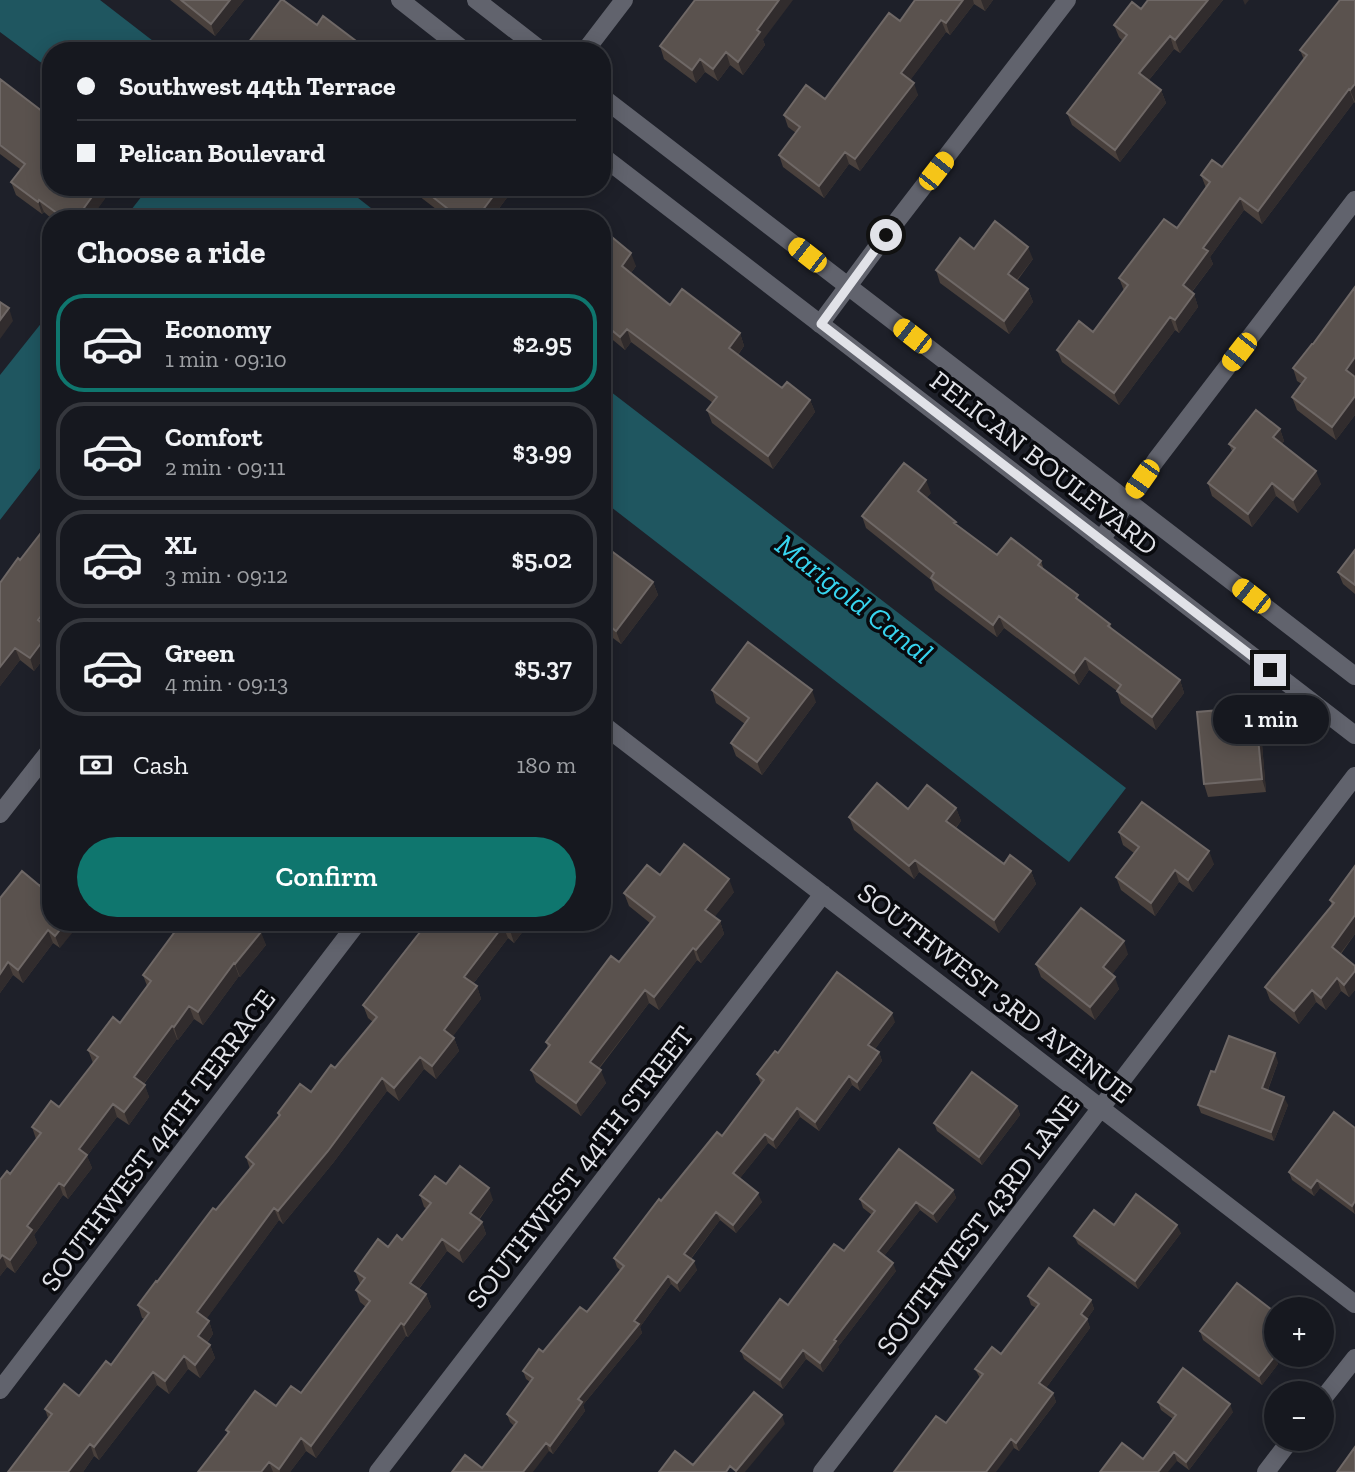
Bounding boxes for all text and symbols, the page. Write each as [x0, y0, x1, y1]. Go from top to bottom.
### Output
text: Southwest 44th Terrace [119, 70, 396, 102]
text: Pelican Boulevard [119, 137, 325, 169]
car [915, 148, 958, 194]
route start [870, 219, 902, 251]
text: Choose a ride [77, 233, 265, 271]
car [784, 234, 831, 276]
icon: car [81, 312, 144, 375]
text: Economy [165, 313, 271, 345]
car [889, 315, 936, 357]
text: $2.95 [513, 327, 572, 359]
car [1218, 329, 1261, 375]
text: 1 min · 09:10 [165, 345, 287, 373]
street label: PELICAN BOULEVARD [924, 364, 1164, 562]
icon: car [81, 420, 144, 483]
text: Comfort [165, 421, 262, 453]
text: $3.99 [512, 435, 572, 467]
text: 2 min · 09:11 [165, 453, 285, 481]
car [1122, 456, 1163, 502]
water label: Marigold Canal [768, 527, 940, 671]
icon: car [81, 528, 144, 591]
text: XL [165, 529, 197, 561]
text: $5.02 [511, 543, 572, 575]
text: 3 min · 09:12 [165, 561, 288, 589]
car [1228, 575, 1275, 617]
icon: car [81, 636, 144, 699]
text: Green [165, 637, 235, 669]
text: $5.37 [514, 651, 572, 683]
route end [1254, 654, 1286, 686]
text: 4 min · 09:13 [165, 669, 288, 697]
callout: 1 min [1212, 694, 1328, 744]
text: 1 min [1244, 705, 1298, 733]
icon: cash [77, 746, 115, 784]
text: Cash [133, 749, 188, 781]
text: 180 m [516, 751, 576, 779]
button: Confirm [77, 837, 576, 917]
street label: SOUTHWEST 3RD AVENUE [851, 876, 1139, 1110]
street label: SOUTHWEST 44TH TERRACE [34, 983, 282, 1297]
street label: SOUTHWEST 44TH STREET [460, 1019, 700, 1315]
street label: SOUTHWEST 43RD LANE [869, 1088, 1087, 1362]
map controls [1264, 1297, 1334, 1451]
button: + [1264, 1297, 1334, 1367]
button: − [1264, 1381, 1334, 1451]

